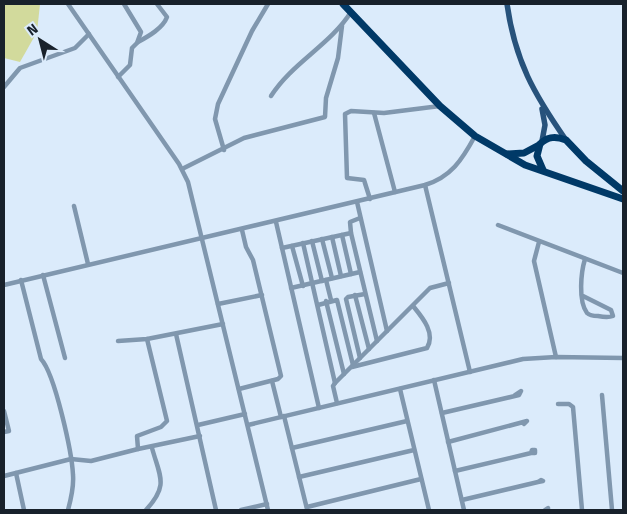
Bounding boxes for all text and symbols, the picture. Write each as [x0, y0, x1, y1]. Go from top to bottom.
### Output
north arrow [15, 15, 65, 65]
text: N [24, 20, 41, 39]

